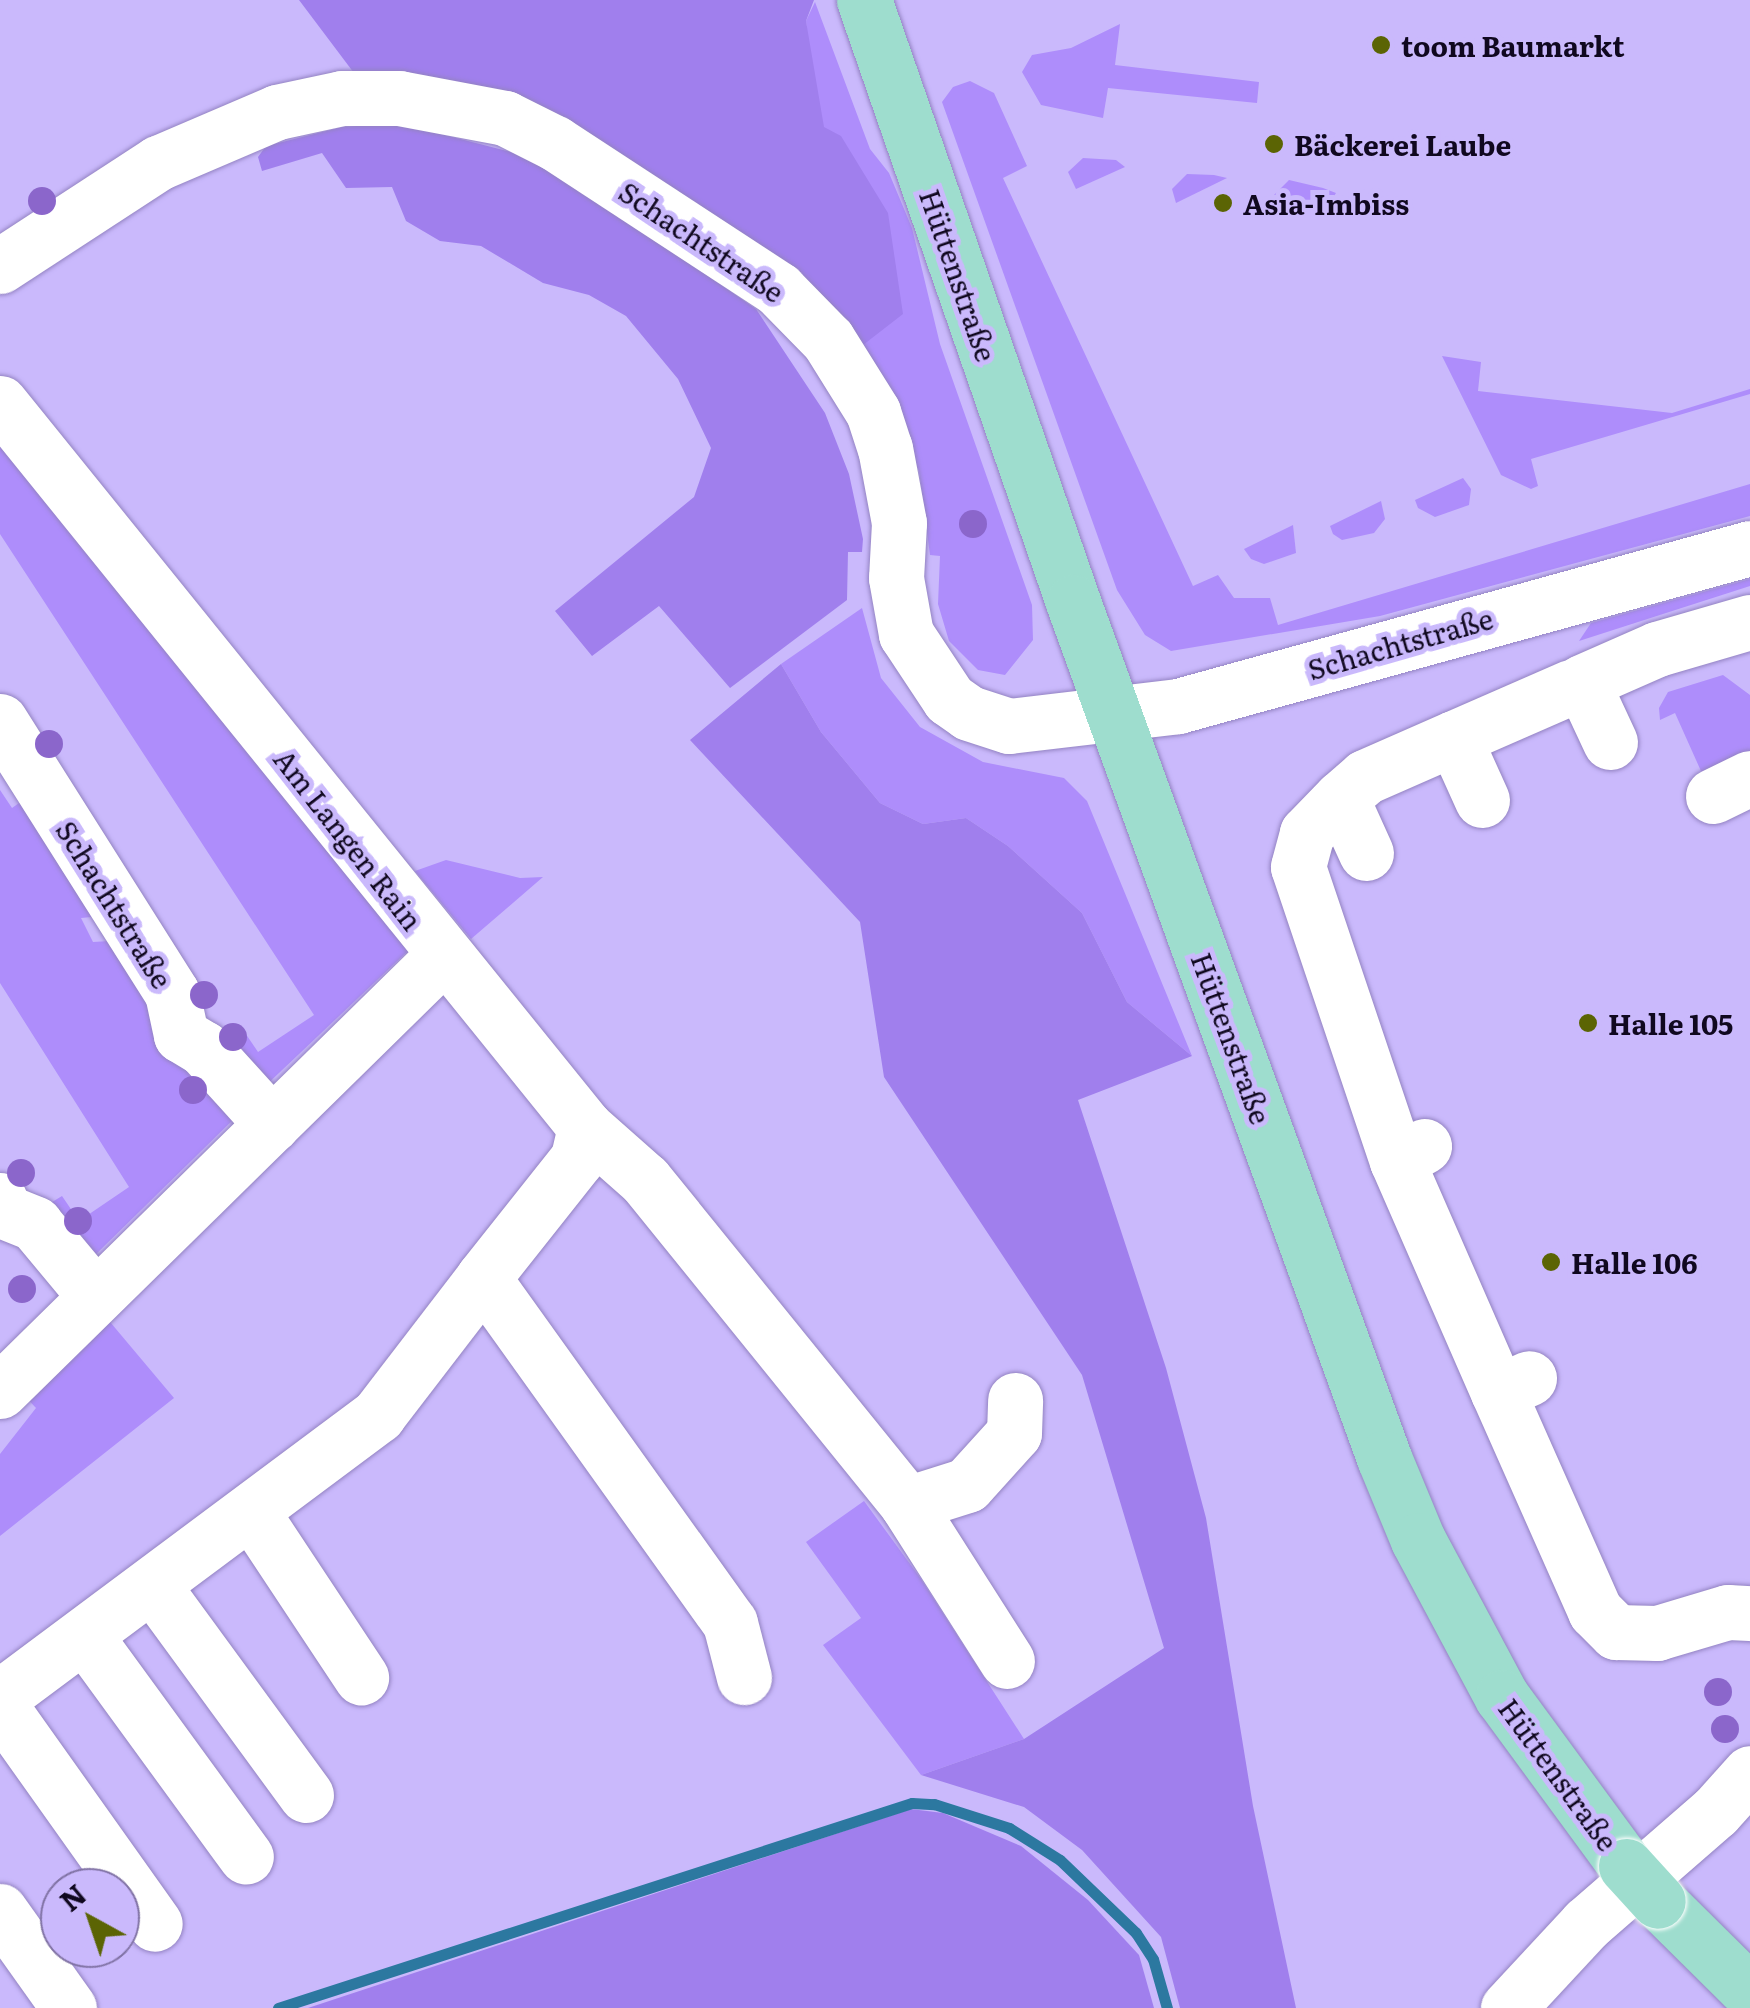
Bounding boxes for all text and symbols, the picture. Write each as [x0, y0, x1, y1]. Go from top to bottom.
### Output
place label: toom Baumarkt [1401, 28, 1624, 62]
marker: toom Baumarkt [1370, 34, 1392, 56]
place label: Bäckerei Laube [1294, 127, 1511, 161]
marker: Bäckerei Laube [1263, 133, 1285, 155]
street label: Schachtstraße [613, 174, 791, 308]
street label: Hüttenstraße [914, 185, 1004, 365]
place label: Asia-Imbiss [1243, 186, 1409, 220]
marker: Asia-Imbiss [1212, 192, 1234, 214]
street label: Schachtstraße [1304, 601, 1496, 685]
street label: Am Langen Rain [268, 742, 430, 936]
street label: Schachtstraße [50, 814, 180, 994]
street label: Hüttenstraße [1185, 948, 1279, 1128]
place label: Halle 105 [1608, 1006, 1733, 1040]
marker: Halle 105 [1577, 1012, 1599, 1034]
place label: Halle 106 [1571, 1245, 1698, 1279]
marker: Halle 106 [1540, 1251, 1562, 1273]
street label: Hüttenstraße [1493, 1691, 1625, 1857]
north arrow [40, 1868, 140, 1968]
text: N [50, 1873, 95, 1920]

